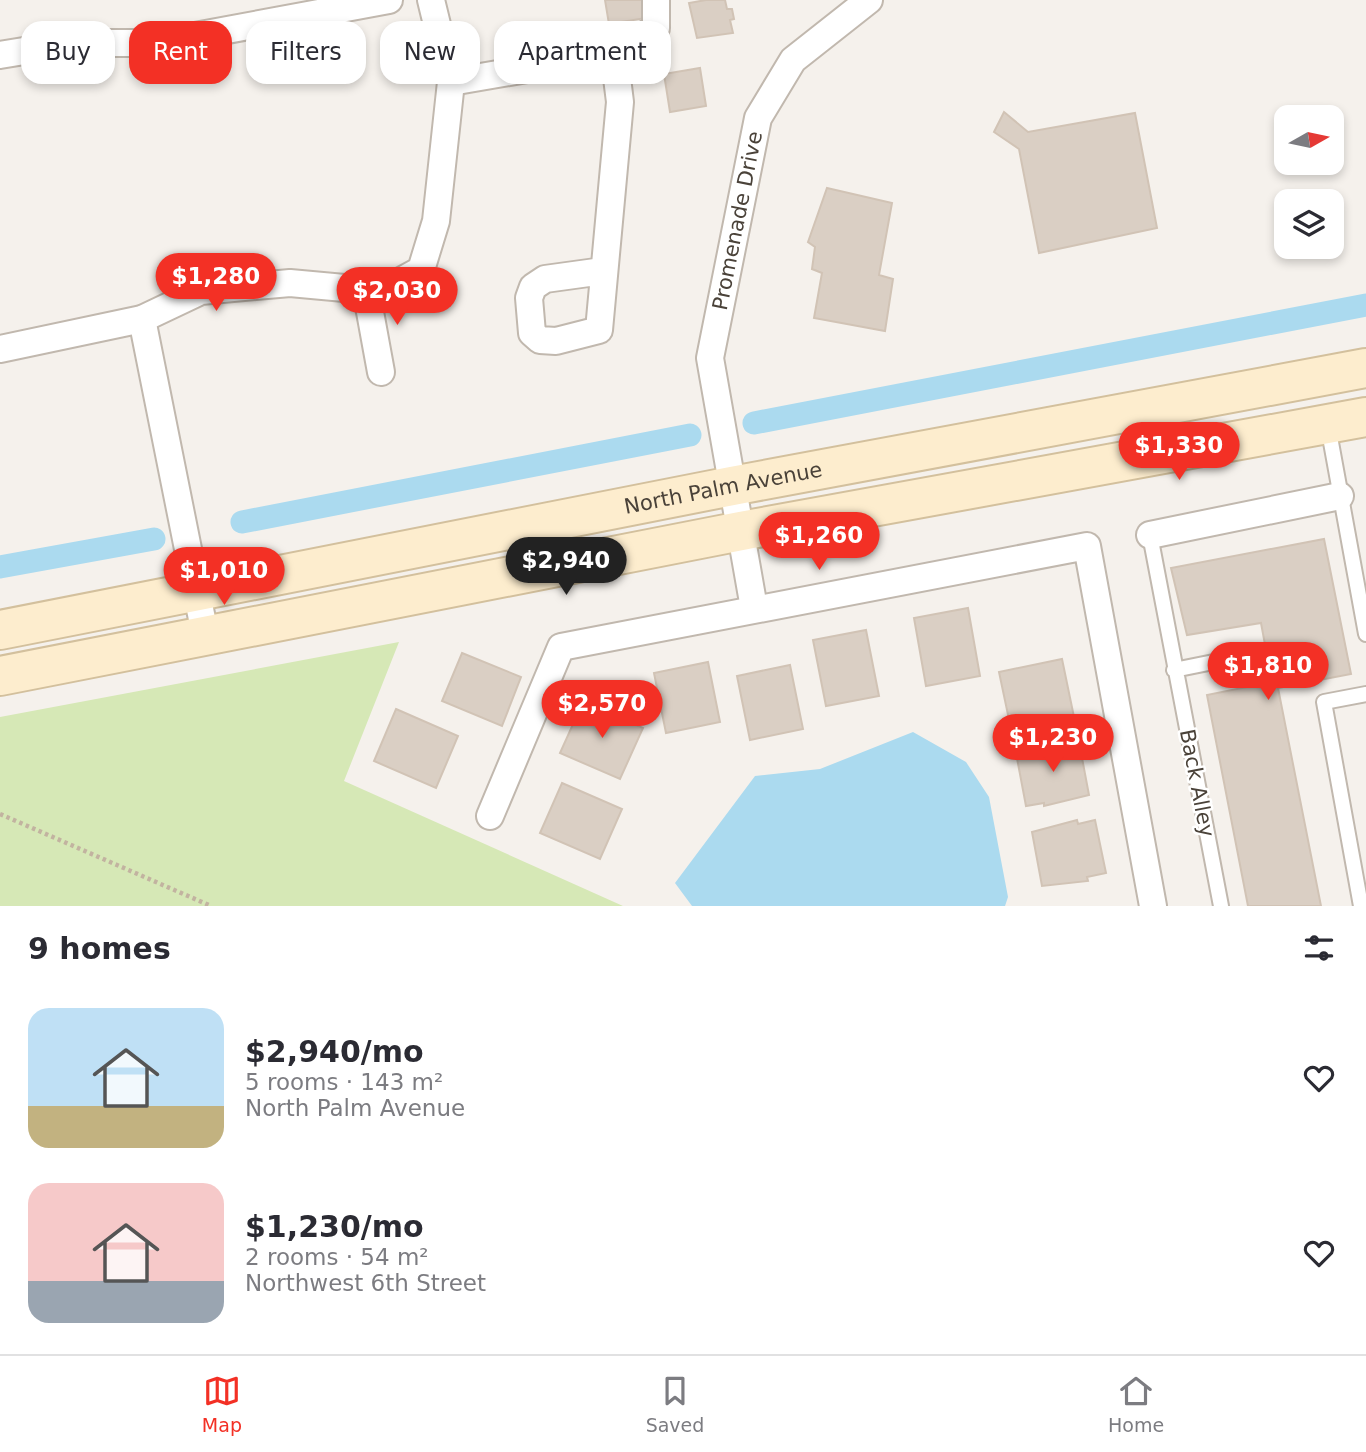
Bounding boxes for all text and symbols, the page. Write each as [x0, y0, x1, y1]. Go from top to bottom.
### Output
chip: Buy [21, 21, 115, 84]
chip: Rent [129, 21, 232, 84]
chip: Filters [246, 21, 366, 84]
chip: New [380, 21, 480, 84]
chip: Apartment [494, 21, 671, 84]
north arrow [1274, 105, 1344, 175]
map controls [1274, 105, 1344, 259]
street label: Promenade Drive [708, 129, 767, 312]
button: layers [1274, 189, 1344, 259]
pin: $1,280 [159, 254, 273, 313]
text: $1,280 [172, 263, 260, 289]
pin: $2,030 [340, 268, 454, 327]
text: $2,030 [353, 277, 441, 303]
pin: $1,330 [1122, 422, 1236, 482]
text: $1,330 [1135, 432, 1223, 458]
street label: North Palm Avenue [622, 457, 824, 519]
pin: $1,260 [762, 512, 876, 572]
text: $1,260 [775, 522, 863, 548]
pin: $2,940 [509, 538, 623, 597]
text: $2,940 [522, 547, 610, 573]
pin: $1,010 [167, 548, 281, 607]
text: $1,010 [180, 557, 268, 583]
pin: $1,810 [1211, 642, 1325, 702]
text: $1,810 [1224, 652, 1312, 678]
pin: $2,570 [545, 680, 659, 740]
text: $2,570 [558, 690, 646, 716]
pin: $1,230 [996, 714, 1110, 774]
text: $1,230 [1009, 724, 1097, 750]
street label: Back Alley [1175, 727, 1219, 839]
icon: filters [1300, 929, 1338, 967]
text: 9 homes [28, 931, 171, 966]
text: $2,940/mo [245, 1034, 424, 1069]
icon: home [84, 1036, 168, 1120]
icon: heart [1300, 1059, 1338, 1097]
text: 5 rooms · 143 m² [245, 1069, 443, 1095]
text: North Palm Avenue [245, 1095, 465, 1121]
text: $1,230/mo [245, 1209, 424, 1244]
icon: home [84, 1211, 168, 1295]
icon: heart [1300, 1234, 1338, 1272]
text: 2 rooms · 54 m² [245, 1244, 429, 1270]
text: Northwest 6th Street [245, 1270, 486, 1296]
tab: Map [202, 1372, 242, 1436]
tab: Saved [646, 1372, 704, 1436]
tab: Home [1108, 1372, 1164, 1436]

